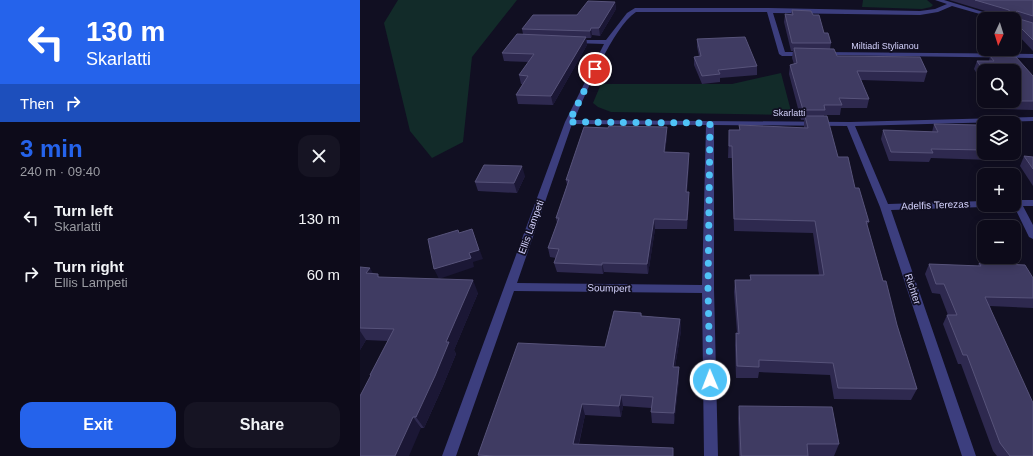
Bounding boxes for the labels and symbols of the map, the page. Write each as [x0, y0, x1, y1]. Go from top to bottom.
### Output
north arrow [977, 12, 1021, 56]
street label: Miltiadi Stylianou [851, 41, 919, 51]
pin [578, 52, 612, 86]
street label: Skarlatti [773, 108, 805, 118]
street label: Ellis Lampeti [516, 198, 546, 256]
street label: Adelfis Terezas [901, 198, 969, 212]
street label: Richter [903, 272, 923, 306]
street label: Soumpert [587, 282, 631, 294]
position arrow [689, 359, 731, 401]

